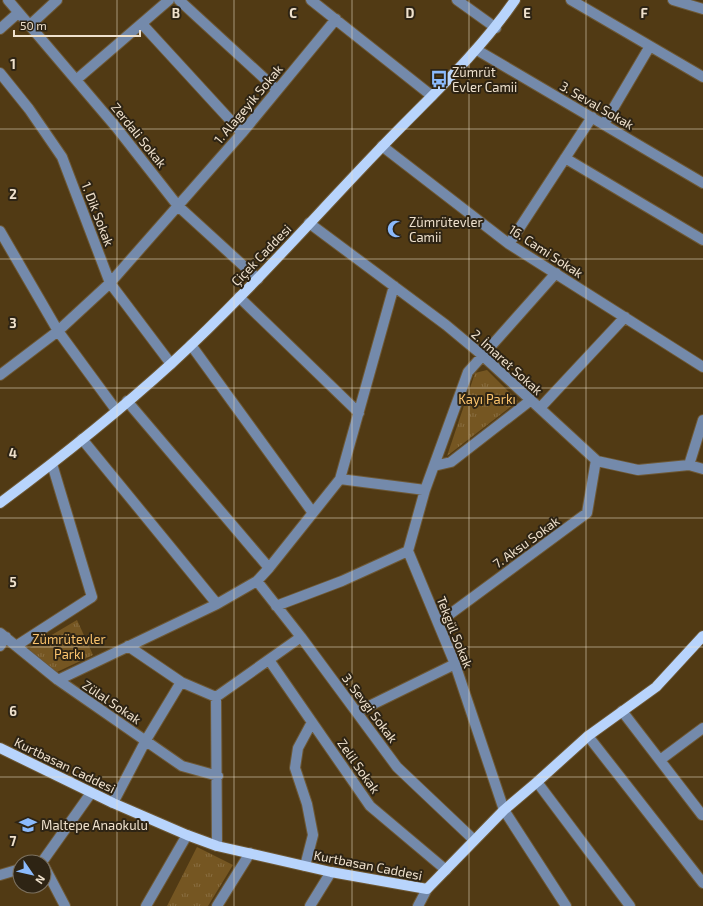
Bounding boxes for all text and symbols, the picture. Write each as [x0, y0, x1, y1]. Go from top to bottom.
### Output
text: B [172, 5, 180, 21]
text: C [289, 5, 297, 21]
text: D [406, 5, 415, 21]
text: E [523, 5, 531, 21]
text: F [640, 5, 648, 21]
scale bar [14, 12, 140, 38]
text: 50 m [20, 18, 47, 32]
text: 1 [10, 56, 16, 72]
street label: 1. Alageyik Sokak [210, 61, 286, 147]
place label: Zümrüt Evler Camii [452, 64, 517, 95]
bus stop icon: Zümrüt Evler Camii [429, 69, 449, 89]
street label: 3. Seval Sokak [557, 77, 637, 133]
street label: Zerdali Sokak [108, 99, 170, 171]
street label: 1. Dik Sokak [78, 180, 118, 249]
text: 2 [9, 186, 17, 202]
place label: Zümrütevler Camii [409, 214, 483, 245]
mosque icon: Zümrütevler Camii [386, 219, 406, 239]
street label: Çiçek Caddesi [228, 221, 295, 290]
street label: 16. Cami Sokak [506, 221, 587, 281]
text: 3 [9, 315, 17, 331]
street label: 2. İmaret Sokak [468, 326, 546, 398]
park label: Kayı Parkı [458, 391, 516, 407]
text: 4 [9, 445, 17, 461]
street label: 7. Aksu Sokak [490, 512, 563, 571]
text: 5 [9, 574, 17, 590]
street label: Tekgül Sokak [433, 594, 477, 671]
park label: Zümrütevler Parkı [32, 631, 106, 662]
street label: 3. Sevgi Sokak [339, 670, 401, 746]
street label: Zülal Sokak [80, 677, 145, 728]
text: 6 [9, 703, 17, 719]
street label: Kurtbasan Caddesi [12, 734, 118, 796]
street label: Zelil Sokak [334, 736, 384, 797]
school or university icon: Maltepe Anaokulu [18, 815, 38, 835]
place label: Maltepe Anaokulu [41, 817, 148, 833]
text: 7 [10, 833, 17, 849]
street label: Kurtbasan Caddesi [312, 847, 424, 883]
north arrow [12, 854, 52, 894]
text: N [33, 873, 48, 887]

